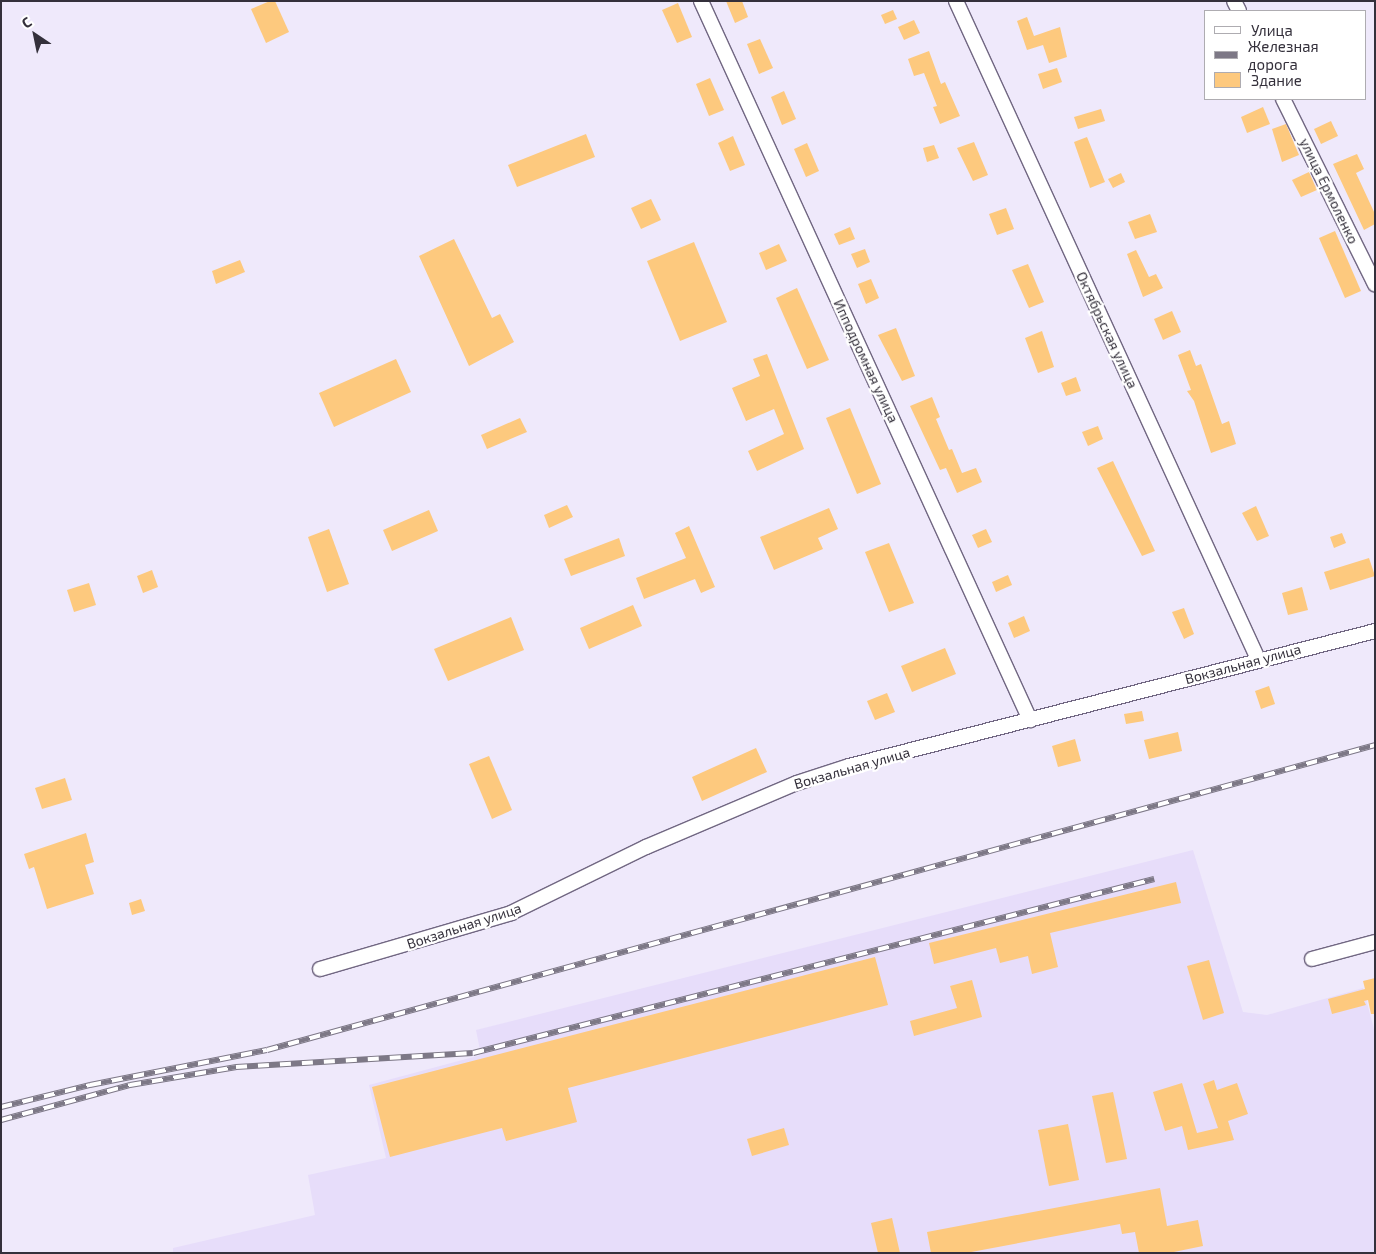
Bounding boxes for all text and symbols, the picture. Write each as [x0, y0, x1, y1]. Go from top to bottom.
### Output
north arrow [10, 10, 60, 60]
legend [1204, 10, 1366, 100]
text: С [18, 13, 34, 32]
text: Улица [1251, 21, 1293, 39]
text: Железная дорога [1248, 37, 1319, 73]
text: Здание [1251, 71, 1302, 89]
street label: улица Ермоленко [1296, 135, 1362, 247]
street label: Октябрьская улица [1073, 269, 1141, 391]
street label: Ипподромная улица [830, 297, 902, 425]
street label: Вокзальная улица [1183, 640, 1303, 688]
street label: Вокзальная улица [792, 743, 912, 793]
street label: Вокзальная улица [405, 900, 523, 952]

